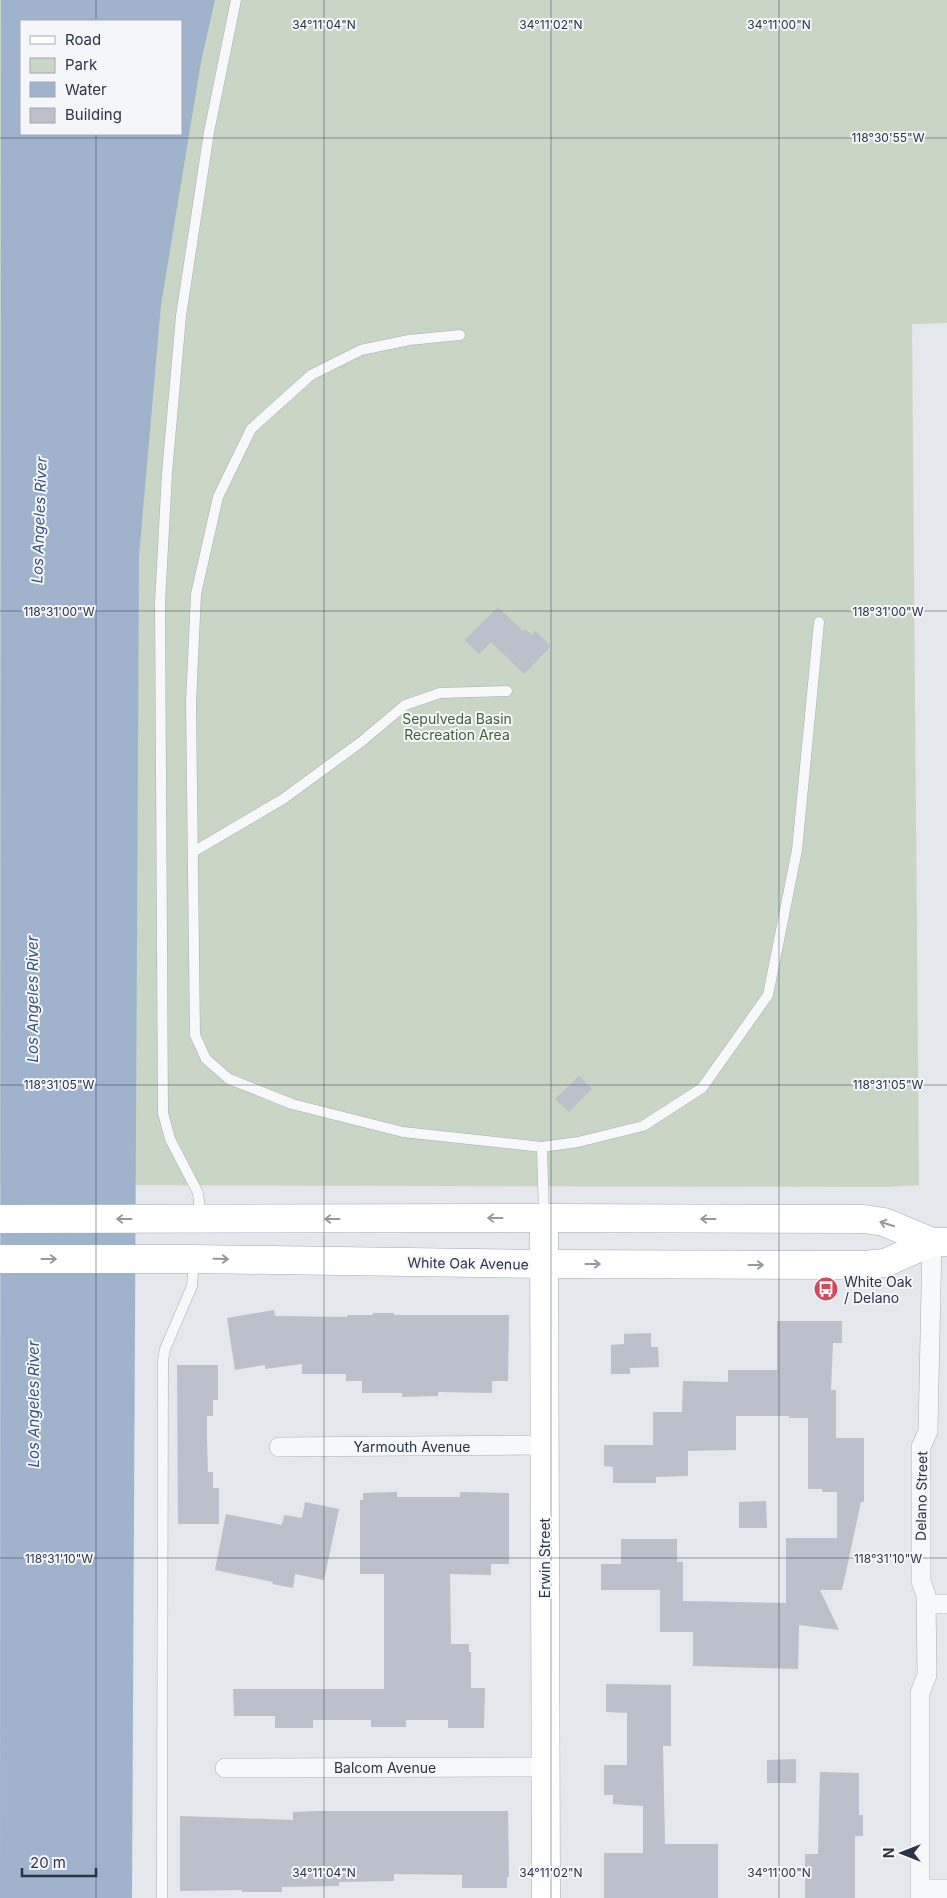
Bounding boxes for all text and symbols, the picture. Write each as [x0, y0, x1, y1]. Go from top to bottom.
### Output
text: 34°11'04"N [292, 17, 356, 32]
text: 34°11'02"N [519, 17, 583, 32]
text: 34°11'00"N [747, 17, 811, 32]
legend [20, 20, 182, 135]
text: Road [65, 30, 101, 49]
text: Park [65, 55, 98, 74]
text: Water [65, 80, 107, 99]
text: Building [65, 105, 122, 124]
text: 118°30'55"W [851, 130, 925, 145]
water label: Los Angeles River [27, 456, 51, 584]
text: 118°31'00"W [24, 604, 95, 619]
text: 118°31'00"W [853, 604, 924, 619]
park label: Sepulveda Basin Recreation Area [402, 710, 512, 743]
water label: Los Angeles River [23, 935, 42, 1062]
text: 118°31'05"W [24, 1077, 94, 1092]
text: 118°31'05"W [853, 1077, 923, 1092]
one-way arrow [487, 1213, 504, 1223]
one-way arrow [116, 1214, 132, 1224]
one-way arrow [325, 1214, 341, 1224]
one-way arrow [700, 1214, 716, 1224]
one-way arrow [880, 1219, 895, 1228]
street label: White Oak Avenue [407, 1253, 529, 1273]
one-way arrow [40, 1254, 57, 1264]
one-way arrow [212, 1254, 229, 1264]
one-way arrow [584, 1259, 601, 1269]
one-way arrow [747, 1260, 763, 1270]
place label: White Oak / Delano [844, 1273, 913, 1306]
bus stop icon: White Oak / Delano [813, 1276, 839, 1302]
water label: Los Angeles River [24, 1340, 43, 1467]
street label: Yarmouth Avenue [354, 1438, 470, 1455]
street label: Delano Street [912, 1451, 930, 1541]
street label: Erwin Street [536, 1517, 553, 1598]
text: 118°31'10"W [25, 1551, 93, 1566]
text: 118°31'10"W [854, 1551, 922, 1566]
street label: Balcom Avenue [334, 1759, 436, 1776]
north arrow [877, 1828, 927, 1878]
scale bar [22, 1846, 96, 1878]
text: N [880, 1848, 897, 1858]
text: 20 m [30, 1853, 66, 1872]
text: 34°11'04"N [292, 1865, 356, 1880]
text: 34°11'02"N [519, 1865, 583, 1880]
text: 34°11'00"N [747, 1865, 811, 1880]

